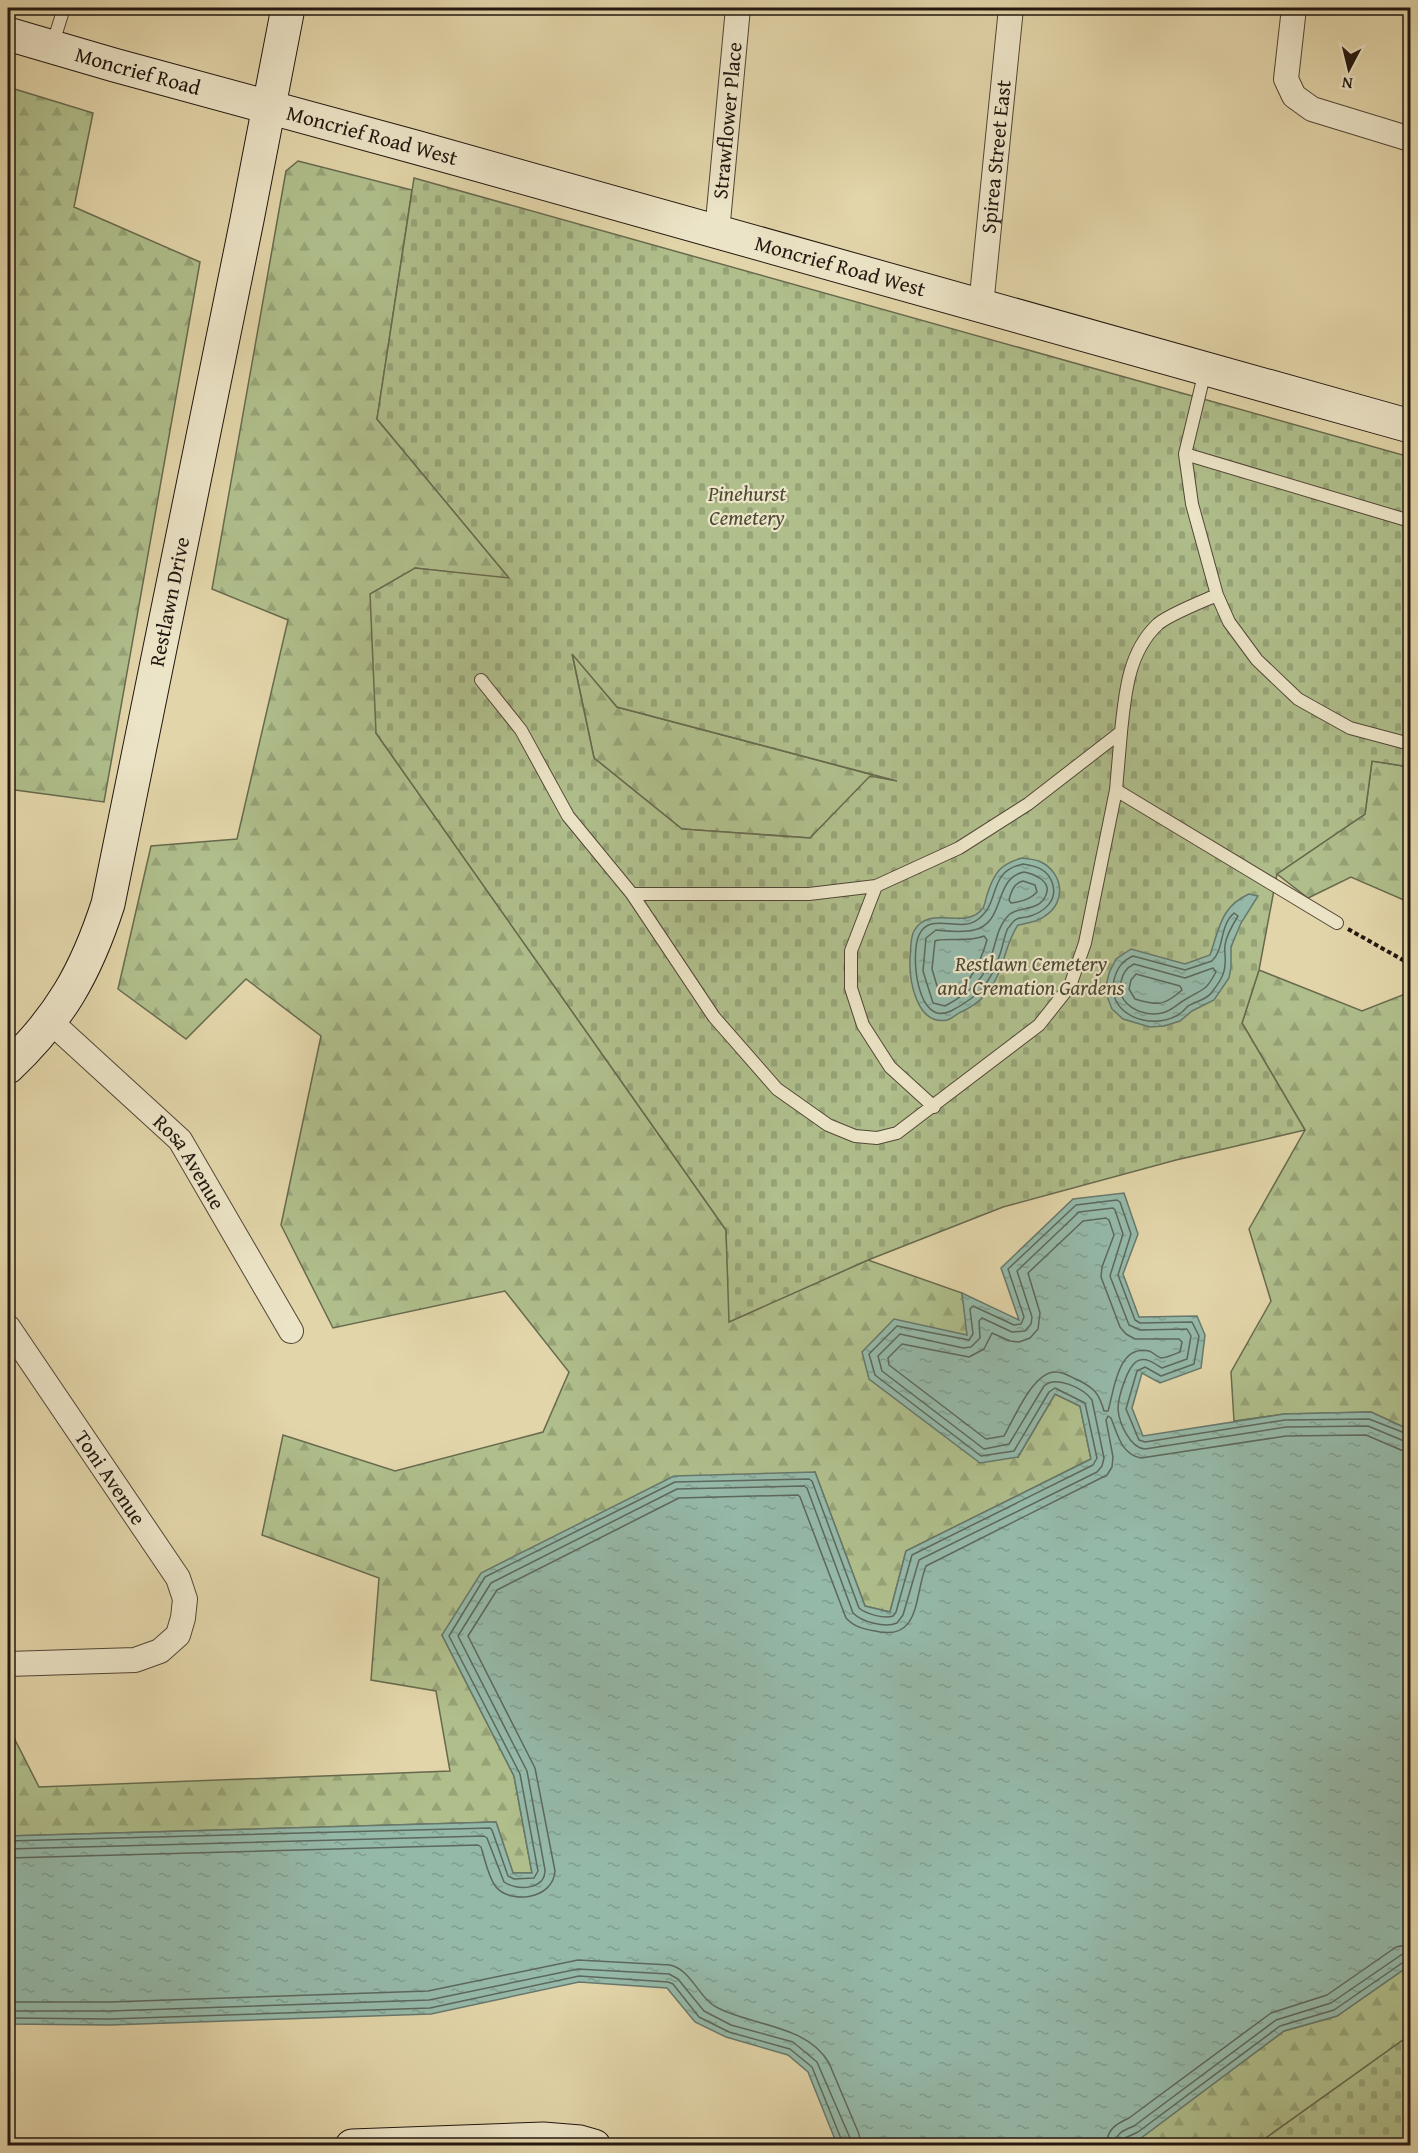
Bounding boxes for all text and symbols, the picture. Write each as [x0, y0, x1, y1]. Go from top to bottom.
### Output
street label: Moncrief Road [72, 38, 205, 103]
north arrow [1319, 39, 1379, 99]
street label: Strawflower Place [704, 40, 750, 200]
text: N [1340, 71, 1354, 96]
street label: Spirea Street East [972, 78, 1019, 235]
street label: Moncrief Road West [283, 97, 462, 173]
street label: Moncrief Road West [751, 227, 930, 305]
park label: Pinehurst Cemetery [707, 478, 786, 533]
street label: Restlawn Drive [141, 534, 197, 669]
park label: Restlawn Cemetery and Cremation Gardens [938, 948, 1125, 1003]
street label: Rosa Avenue [146, 1107, 233, 1215]
street label: Toni Avenue [67, 1424, 154, 1531]

